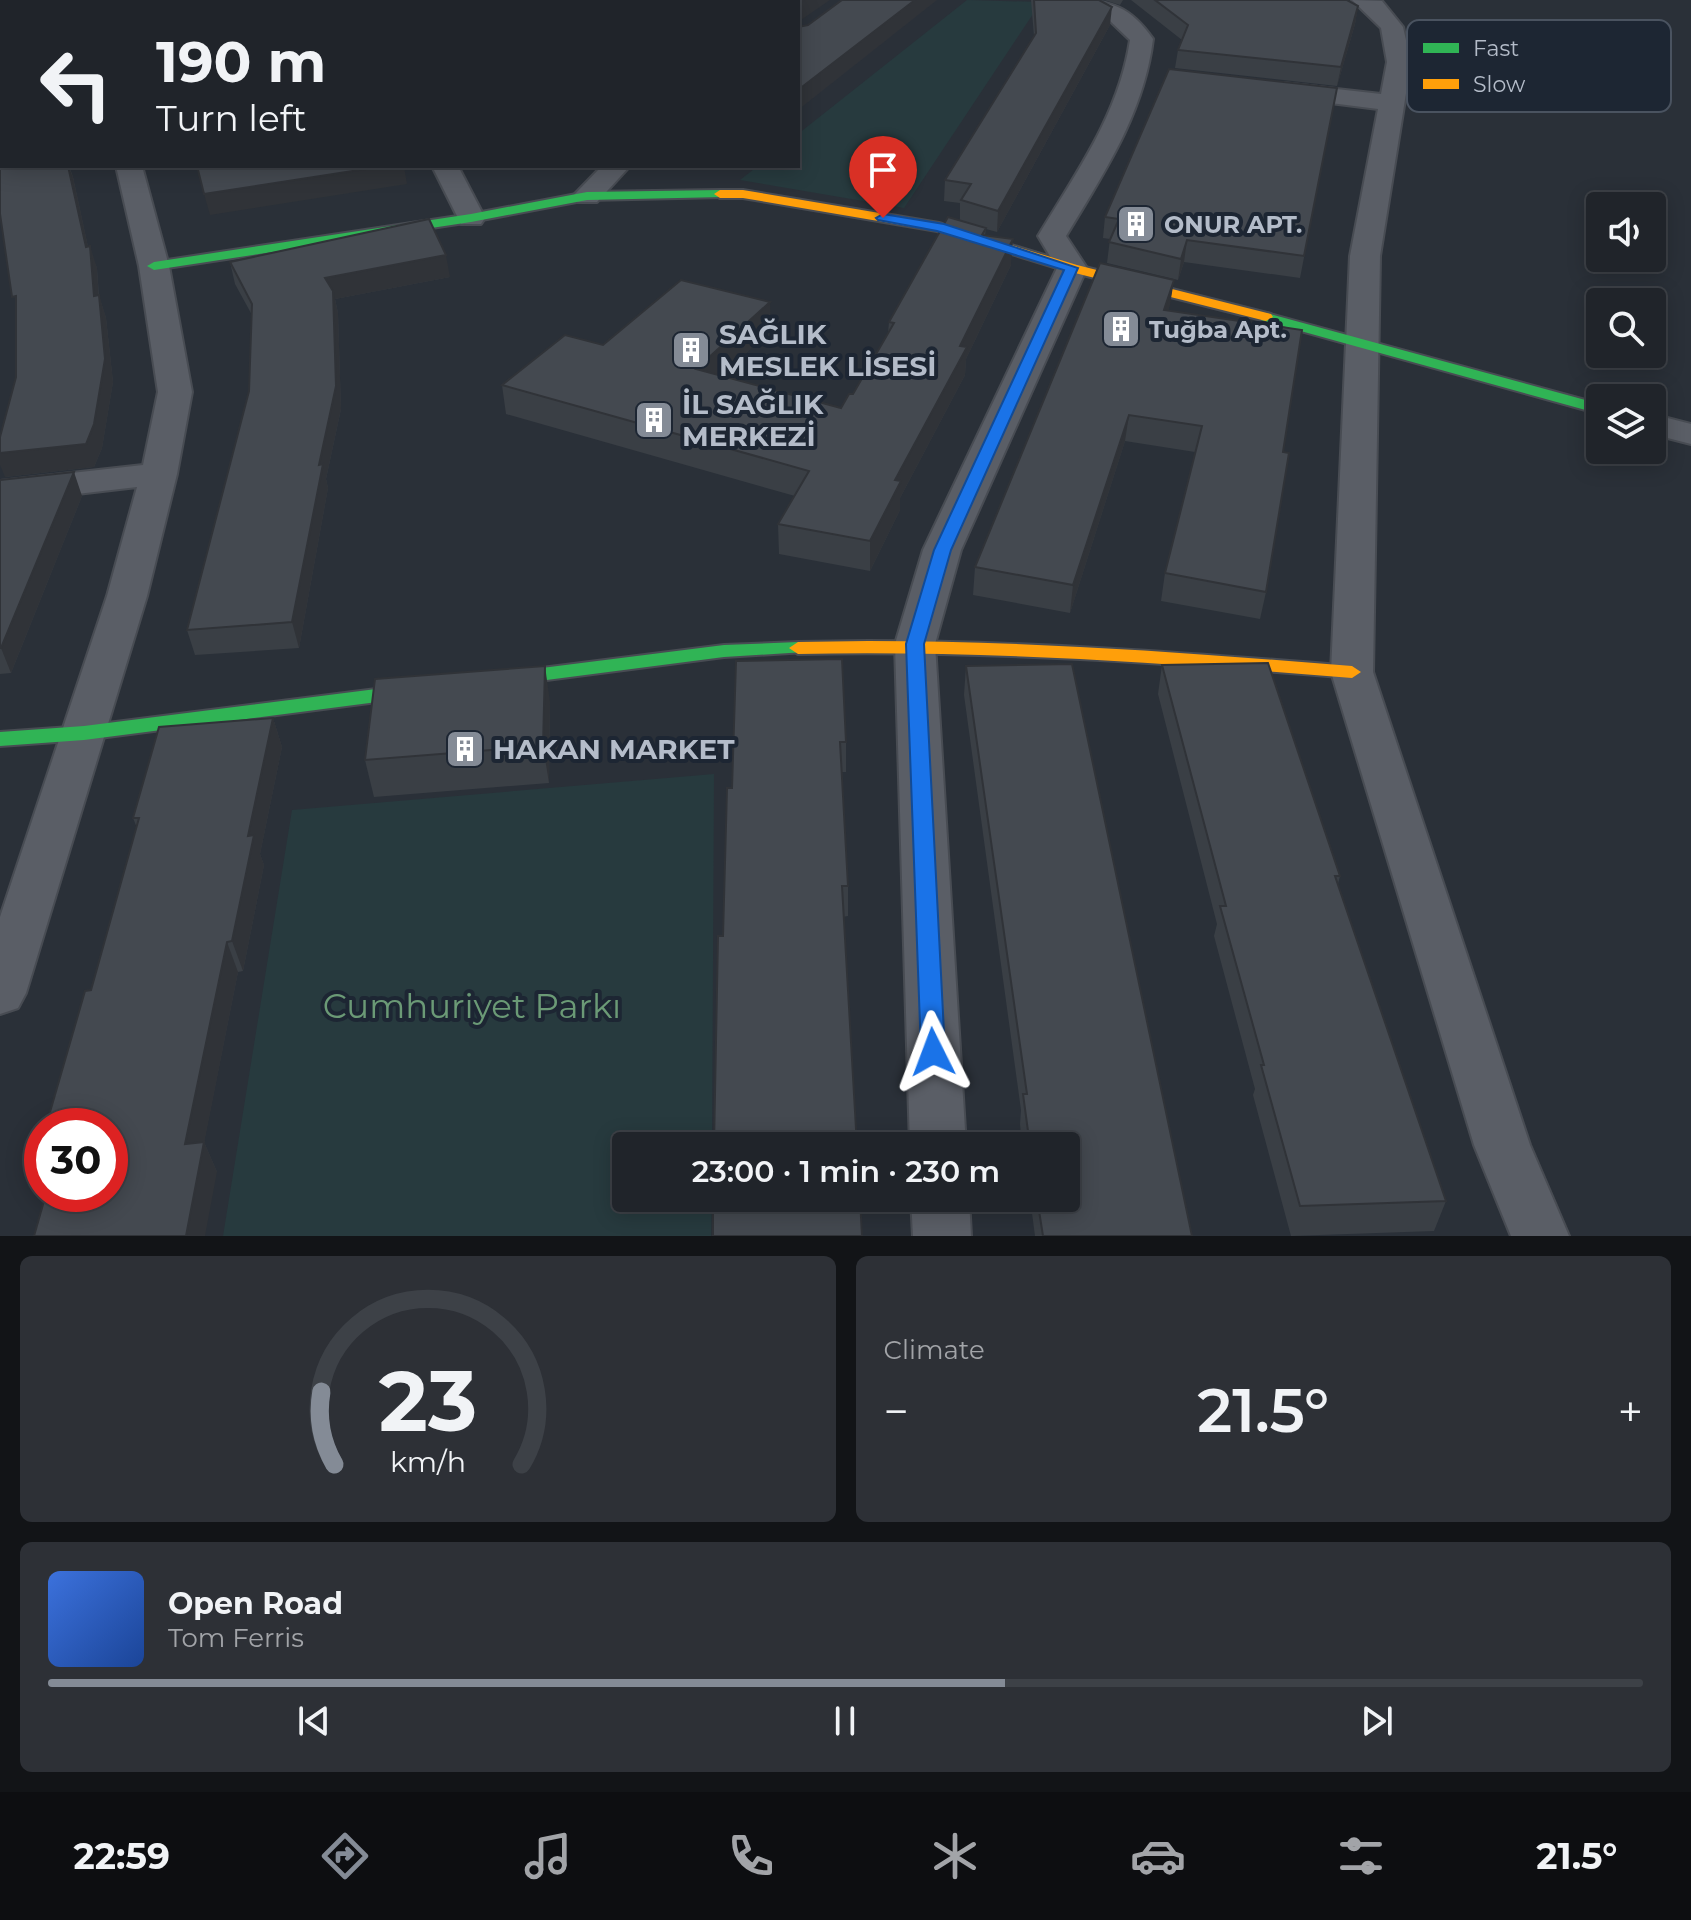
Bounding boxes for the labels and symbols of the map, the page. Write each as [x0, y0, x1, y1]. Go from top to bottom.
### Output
legend [1407, 20, 1671, 112]
text: Fast [1473, 35, 1519, 62]
text: Slow [1473, 71, 1526, 98]
pin [849, 136, 917, 218]
building icon: ONUR APT. [1115, 203, 1157, 245]
place label: ONUR APT. [1164, 210, 1302, 239]
building icon: Tuğba Apt. [1100, 308, 1142, 350]
place label: Tuğba Apt. [1149, 315, 1287, 344]
place label: SAĞLIK MESLEK LİSESİ [719, 317, 937, 383]
building icon: SAĞLIK MESLEK LİSESİ [670, 329, 712, 371]
place label: İL SAĞLIK MERKEZİ [682, 387, 825, 453]
building icon: İL SAĞLIK MERKEZİ [633, 399, 675, 441]
building icon: HAKAN MARKET [444, 728, 486, 770]
place label: HAKAN MARKET [493, 732, 735, 766]
park label: Cumhuriyet Parkı [323, 985, 621, 1027]
position arrow [891, 1010, 975, 1094]
speed limit sign: 30 [24, 1108, 128, 1212]

